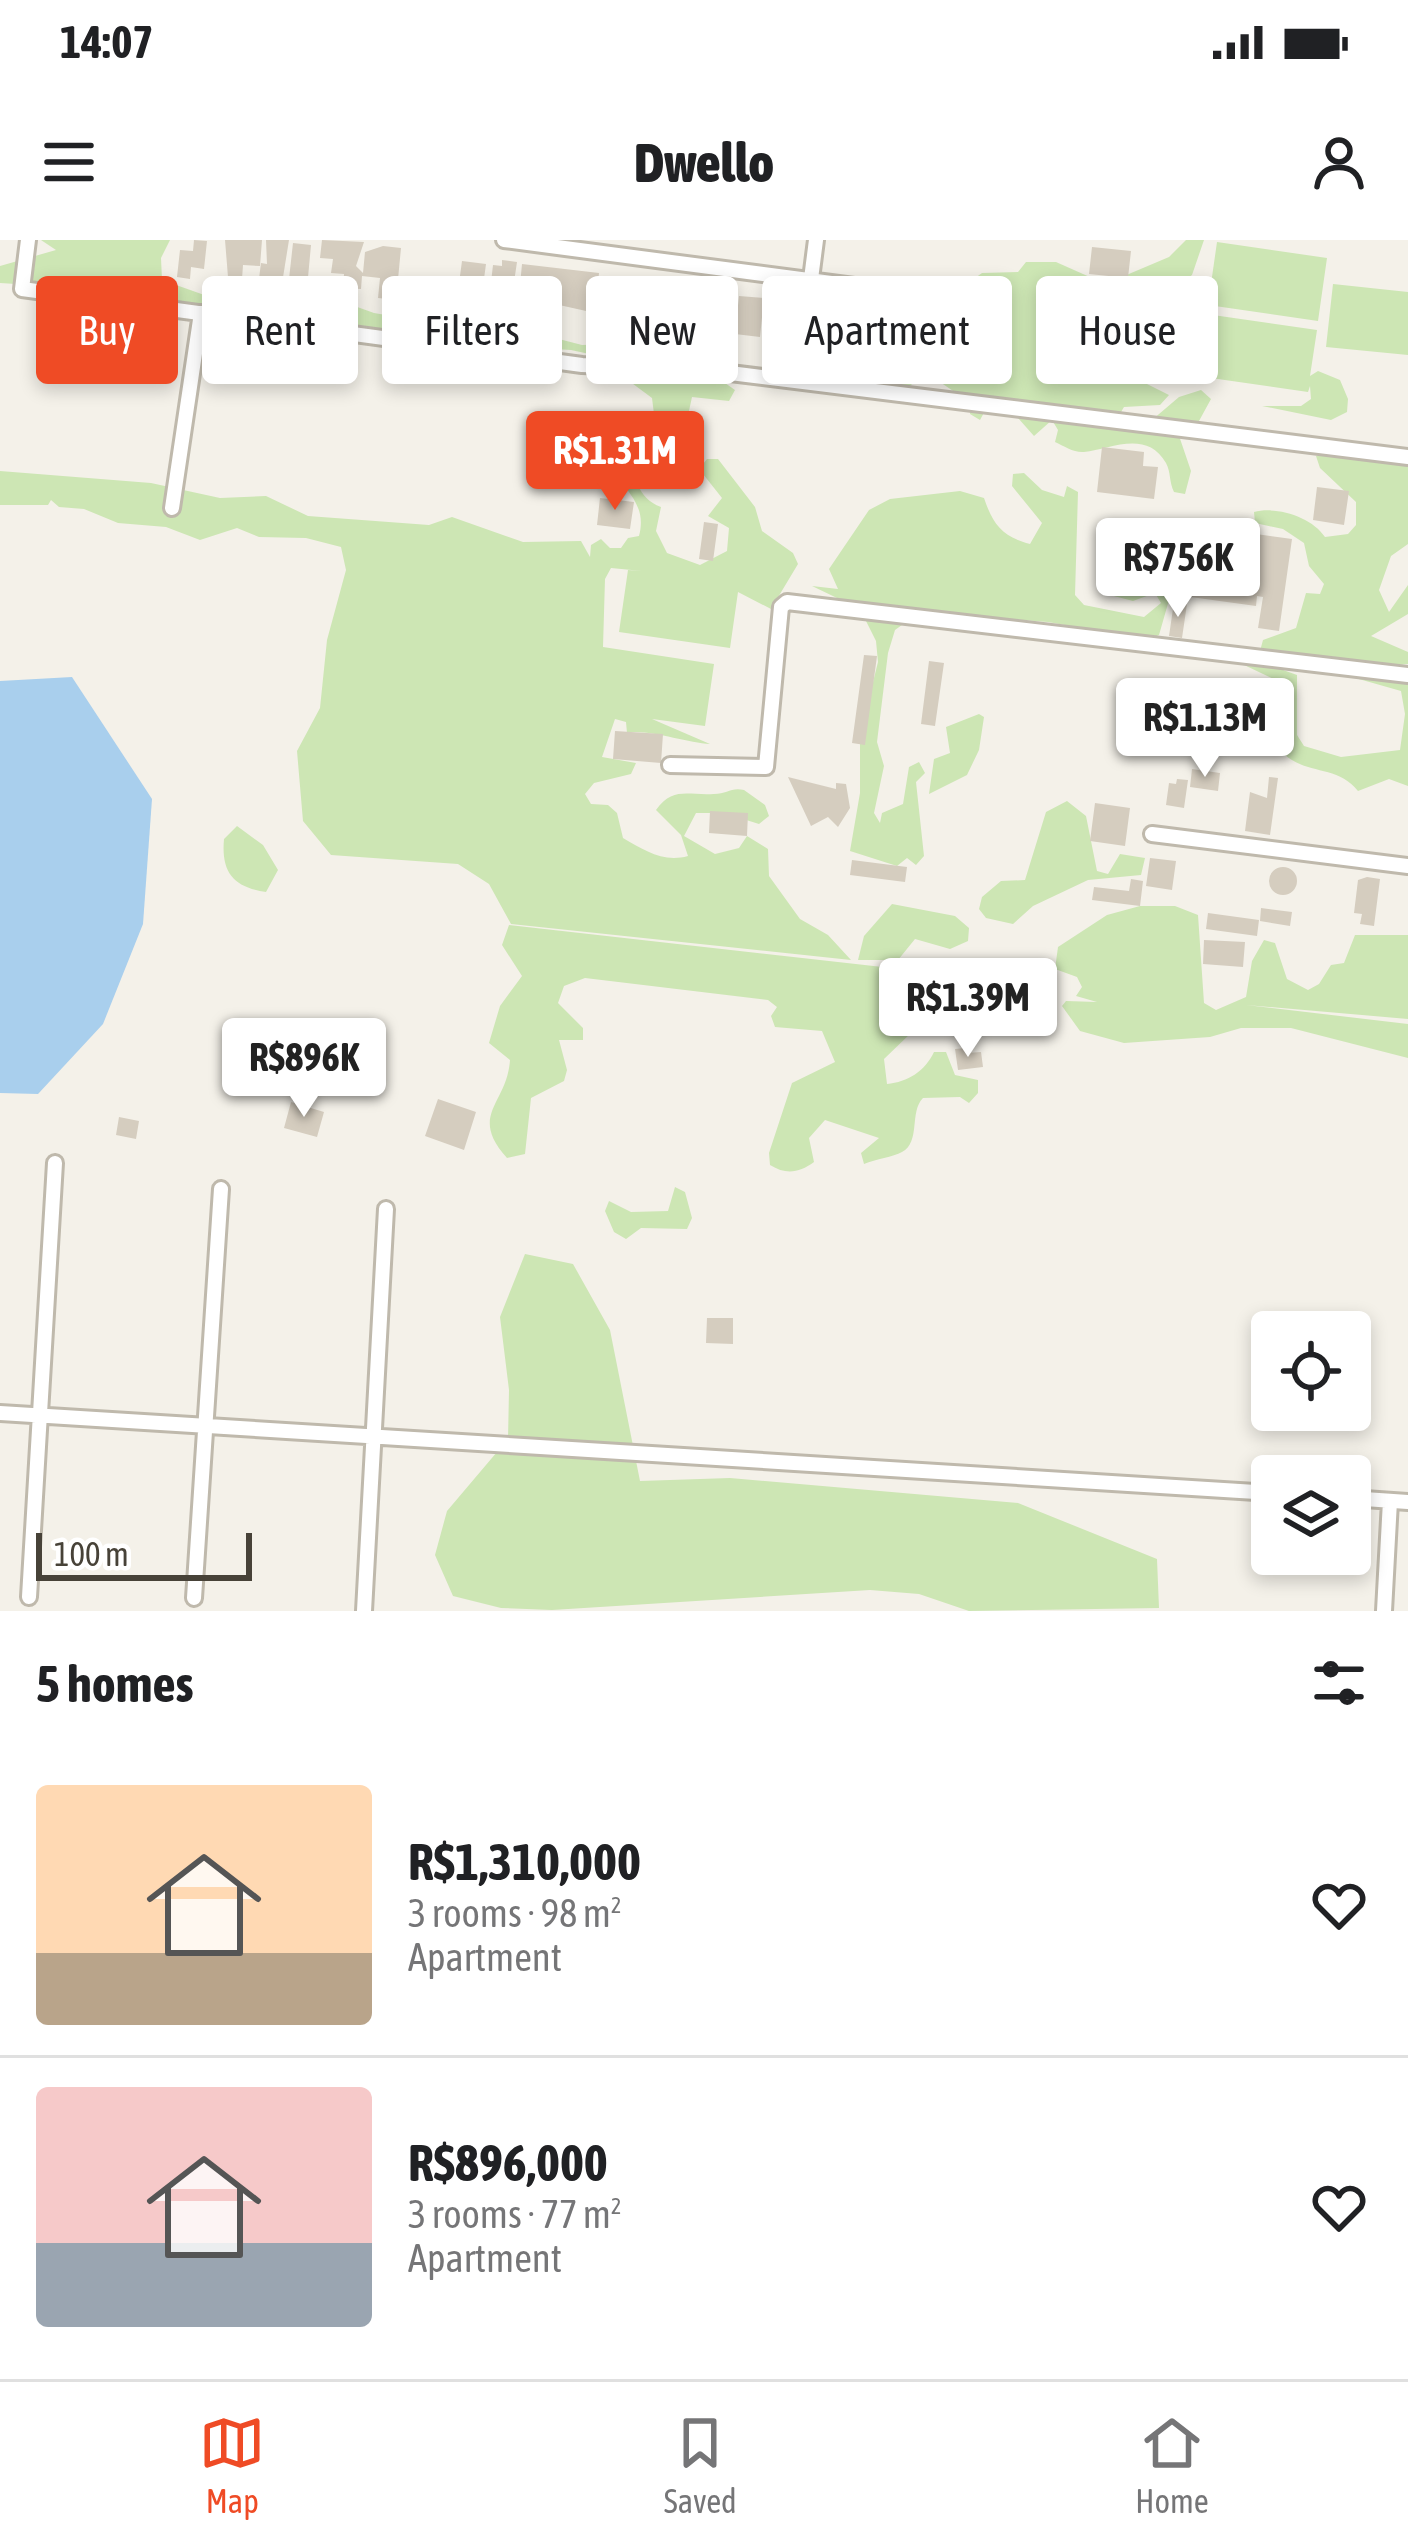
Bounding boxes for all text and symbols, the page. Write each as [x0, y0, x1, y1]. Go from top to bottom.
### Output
text: 14:07 [60, 16, 154, 68]
icon: menu [36, 129, 102, 195]
icon: person [1306, 129, 1372, 195]
text: Dwello [634, 132, 774, 193]
chip: Buy [36, 276, 178, 384]
chip: Rent [202, 276, 358, 384]
chip: Filters [382, 276, 562, 384]
chip: New [586, 276, 738, 384]
chip: Apartment [762, 276, 1012, 384]
chip: House [1036, 276, 1218, 384]
pin: R$1.31M [504, 411, 726, 513]
text: R$1.31M [553, 428, 677, 472]
pin: R$756K [1080, 518, 1276, 620]
text: R$756K [1123, 535, 1233, 579]
pin: R$1.13M [1094, 678, 1316, 780]
text: R$1.13M [1143, 695, 1267, 739]
pin: R$1.39M [857, 958, 1079, 1060]
text: R$1.39M [906, 975, 1030, 1019]
pin: R$896K [206, 1018, 402, 1120]
text: R$896K [249, 1035, 359, 1079]
map controls [1251, 1311, 1371, 1575]
button: locate [1251, 1311, 1371, 1431]
button: layers [1251, 1455, 1371, 1575]
scale bar [36, 1527, 252, 1580]
text: 100 m [54, 1535, 129, 1573]
icon: filters [1306, 1650, 1372, 1716]
text: 5 homes [36, 1654, 194, 1713]
text: R$1,310,000 [408, 1832, 641, 1891]
icon: home [132, 1833, 276, 1977]
icon: heart [1306, 1872, 1372, 1938]
text: 3 rooms · 98 m² [408, 1891, 622, 1935]
text: Apartment [408, 1935, 562, 1979]
text: R$896,000 [408, 2133, 608, 2192]
icon: home [132, 2135, 276, 2279]
icon: heart [1306, 2174, 1372, 2240]
text: 3 rooms · 77 m² [408, 2192, 622, 2236]
text: Apartment [408, 2236, 562, 2280]
tab: Map [199, 2410, 265, 2520]
tab: Saved [664, 2410, 737, 2520]
tab: Home [1135, 2410, 1209, 2520]

